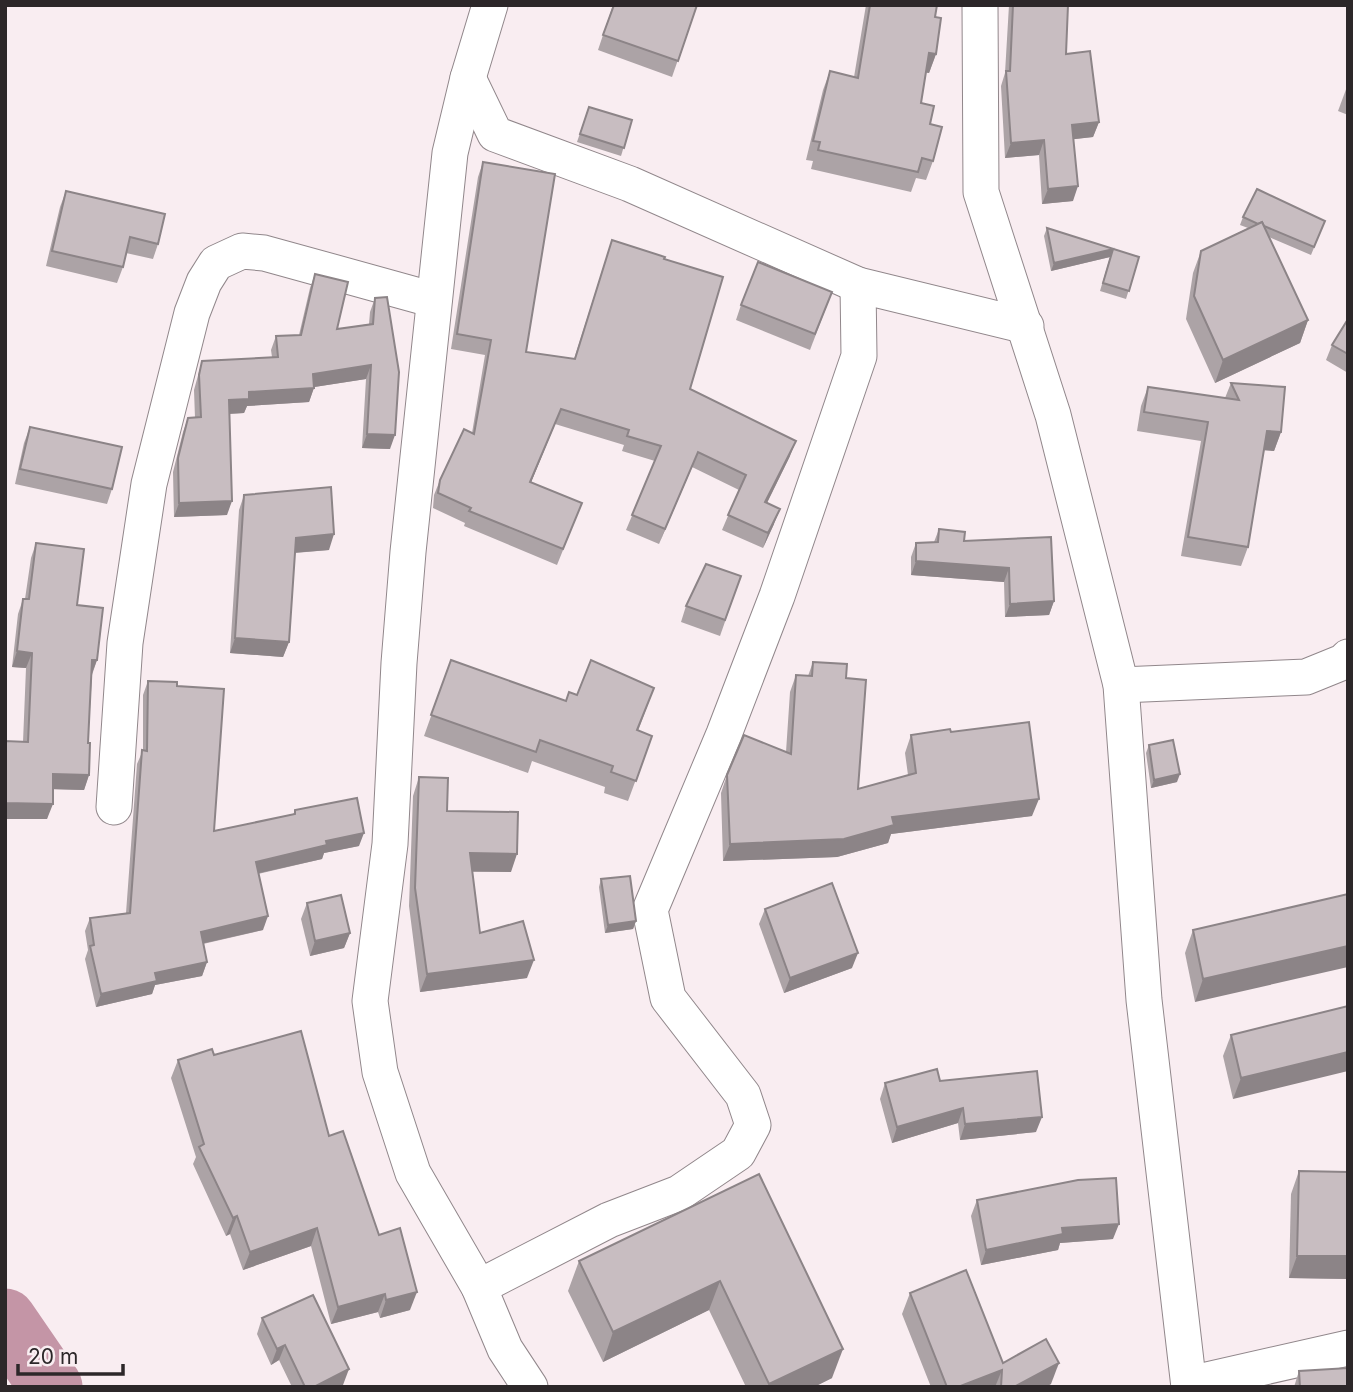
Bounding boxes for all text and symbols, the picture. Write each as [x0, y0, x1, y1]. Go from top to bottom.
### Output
scale bar [18, 1332, 122, 1376]
text: 20 m [28, 1344, 78, 1369]

